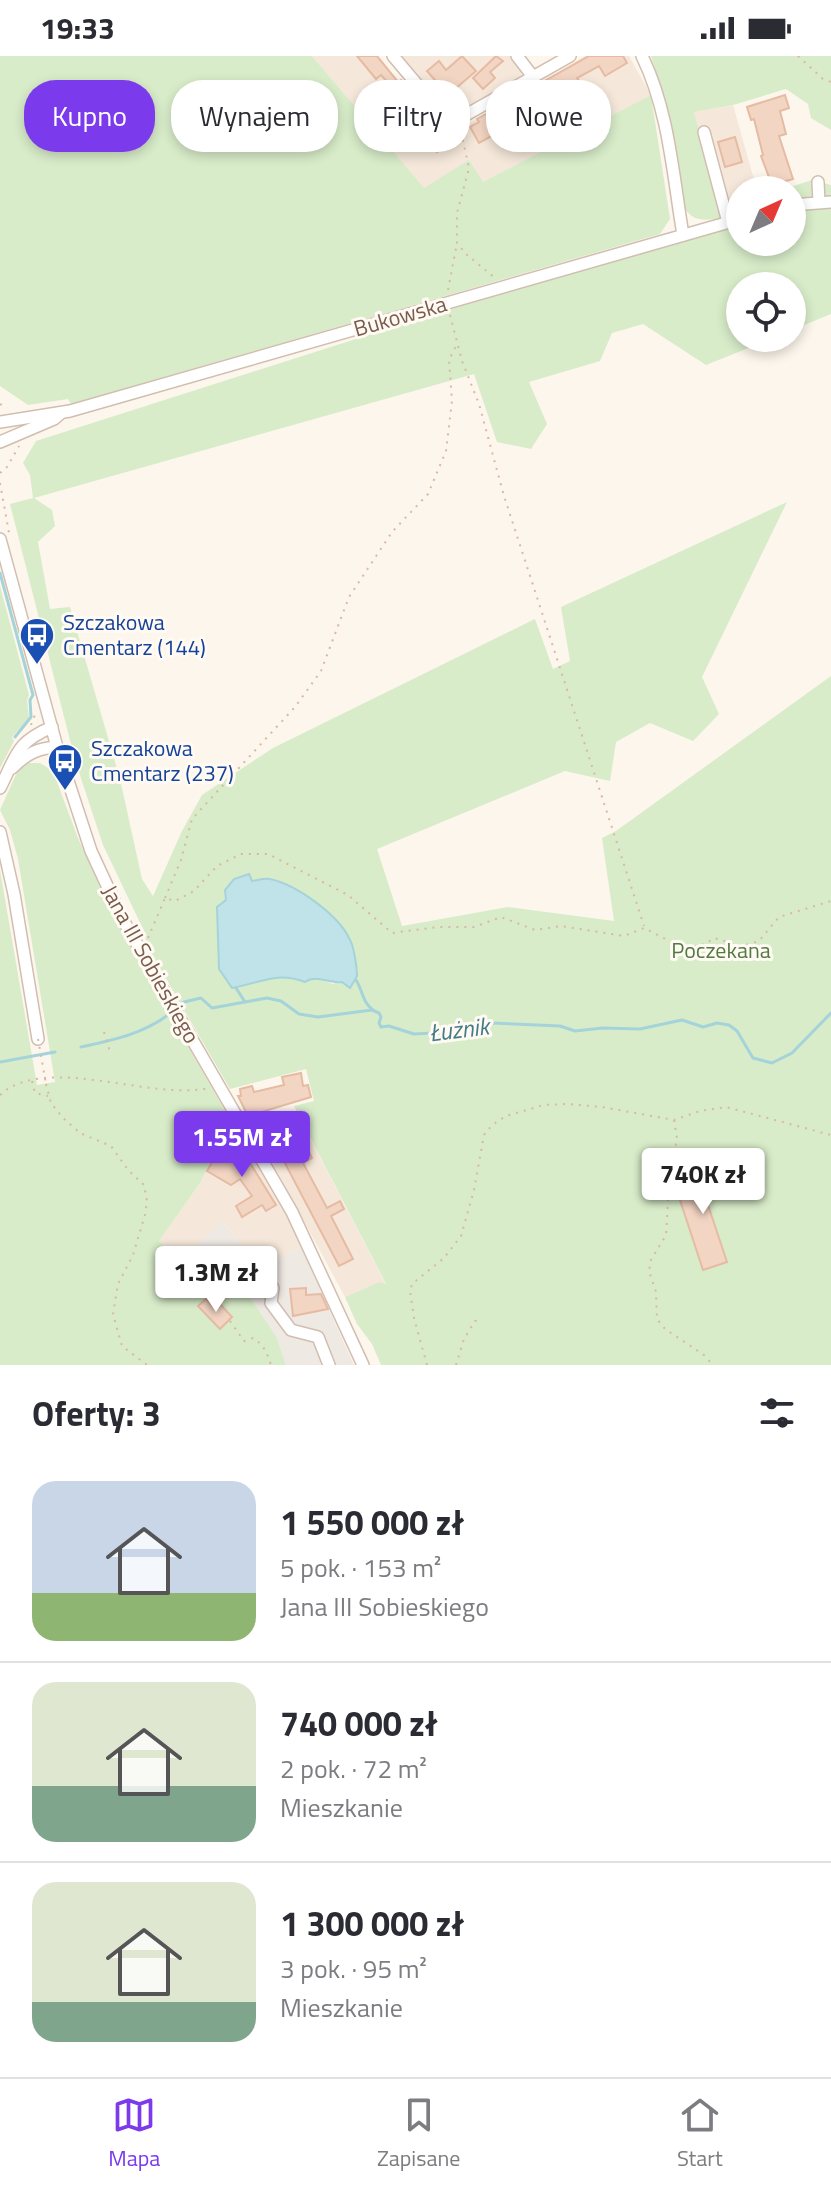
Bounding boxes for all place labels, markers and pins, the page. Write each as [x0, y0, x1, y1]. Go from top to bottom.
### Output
place label: Szczakowa Cmentarz (144) [63, 605, 206, 664]
bus stop icon: Szczakowa Cmentarz (144) [18, 616, 56, 666]
place label: Szczakowa Cmentarz (237) [91, 731, 234, 790]
bus stop icon: Szczakowa Cmentarz (237) [46, 742, 84, 792]
pin: 1.55M zł [159, 1111, 325, 1179]
pin: 740K zł [629, 1148, 777, 1216]
pin: 1.3M zł [142, 1246, 290, 1314]

